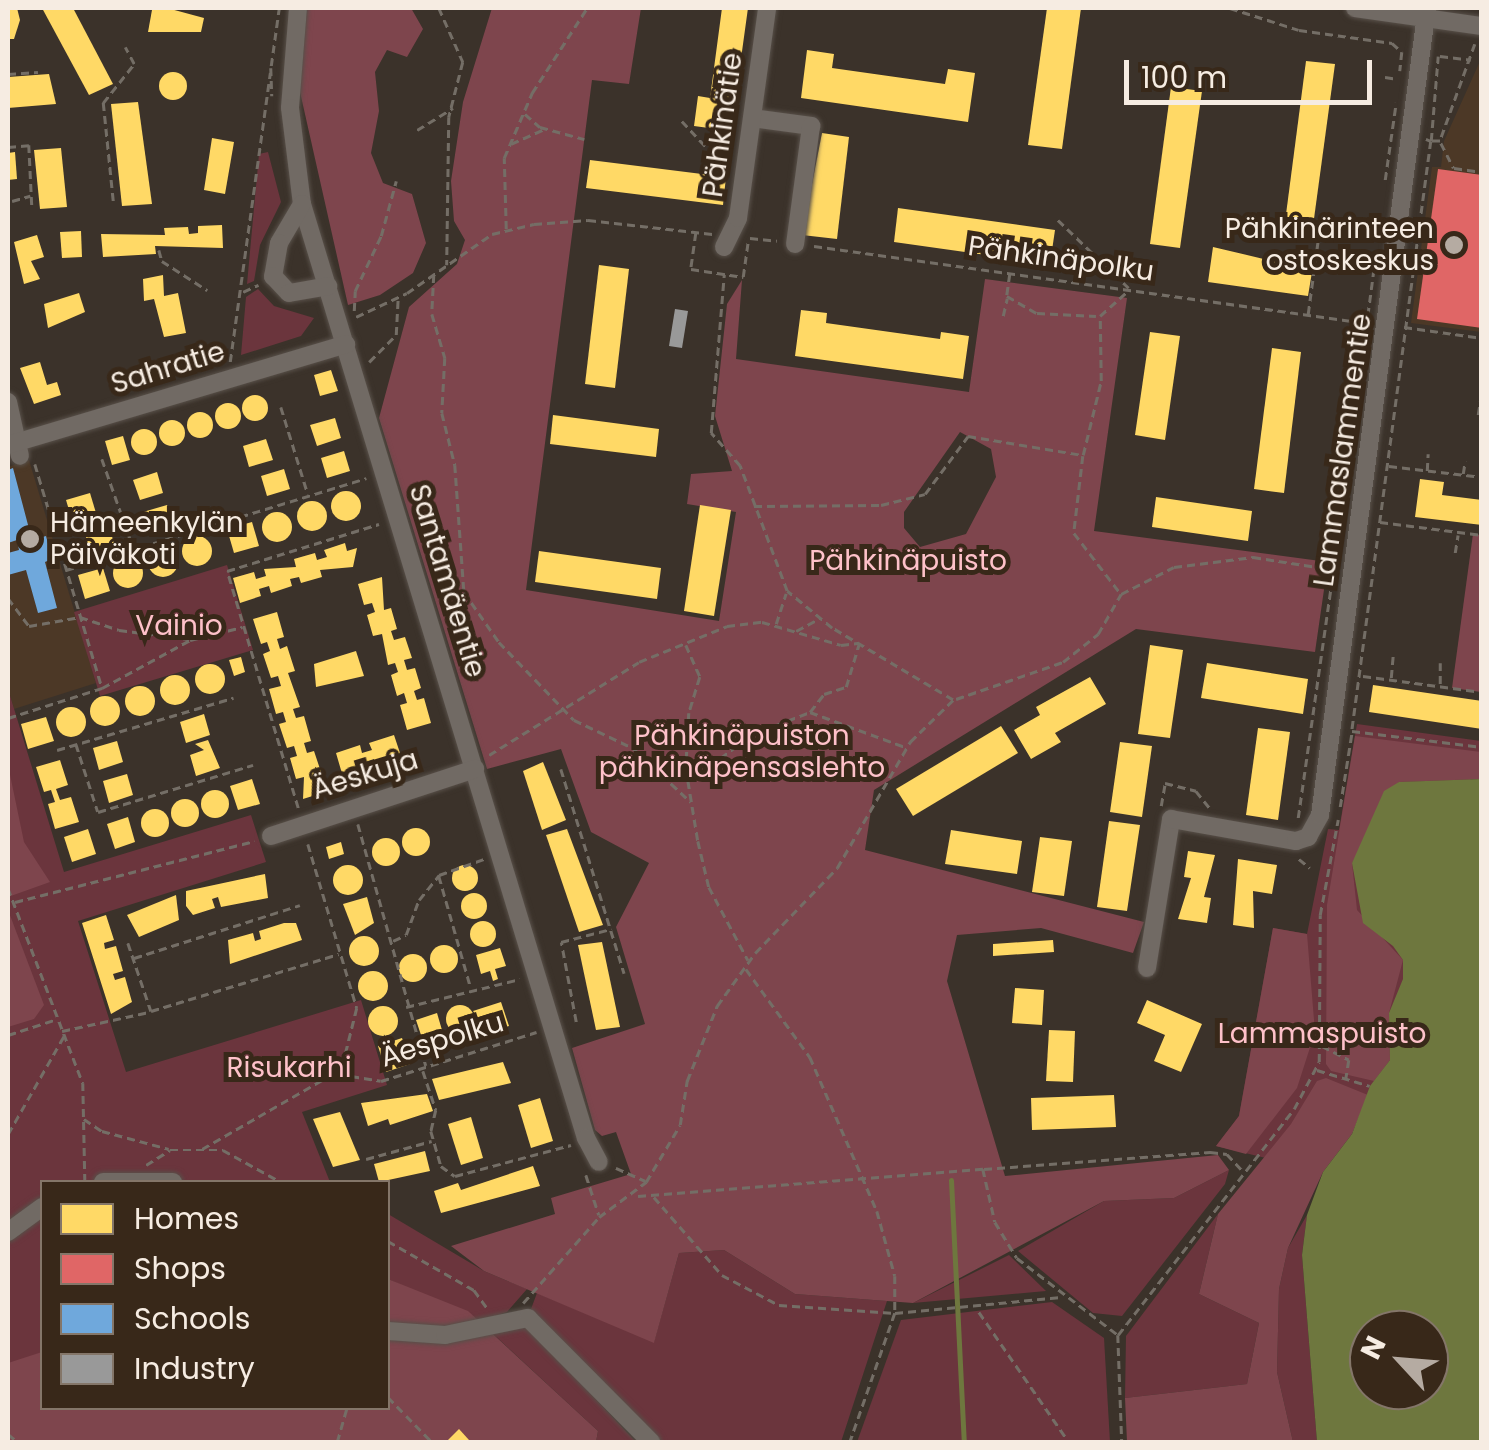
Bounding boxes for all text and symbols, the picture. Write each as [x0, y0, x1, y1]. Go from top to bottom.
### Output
scale bar [1129, 40, 1376, 102]
street label: Pähkinätie [696, 51, 750, 199]
text: 100 m [1141, 56, 1227, 99]
place label: Pähkinärinteen ostoskeskus [1225, 212, 1434, 278]
street label: Pähkinäpolku [966, 229, 1156, 289]
marker: Pähkinärinteen ostoskeskus [1443, 234, 1465, 256]
street label: Lammaslammentie [1307, 311, 1379, 589]
street label: Sahratie [107, 335, 229, 401]
street label: Santamäentie [402, 481, 492, 681]
place label: Hämeenkylän Päiväkoti [50, 506, 244, 572]
marker: Hämeenkylän Päiväkoti [19, 528, 41, 550]
park label: Pähkinäpuisto [809, 544, 1007, 578]
park label: Vainio [135, 609, 223, 643]
park label: Pähkinäpuiston pähkinäpensaslehto [599, 719, 885, 785]
street label: Äeskuja [308, 743, 422, 807]
street label: Äespolku [376, 1005, 508, 1075]
park label: Lammaspuisto [1218, 1017, 1426, 1051]
park label: Risukarhi [226, 1051, 352, 1085]
legend [40, 1180, 390, 1410]
text: Homes [134, 1197, 239, 1240]
text: Shops [134, 1247, 226, 1290]
text: Schools [134, 1297, 250, 1340]
north arrow [1349, 1310, 1449, 1410]
text: N [1351, 1329, 1396, 1366]
text: Industry [134, 1347, 255, 1390]

